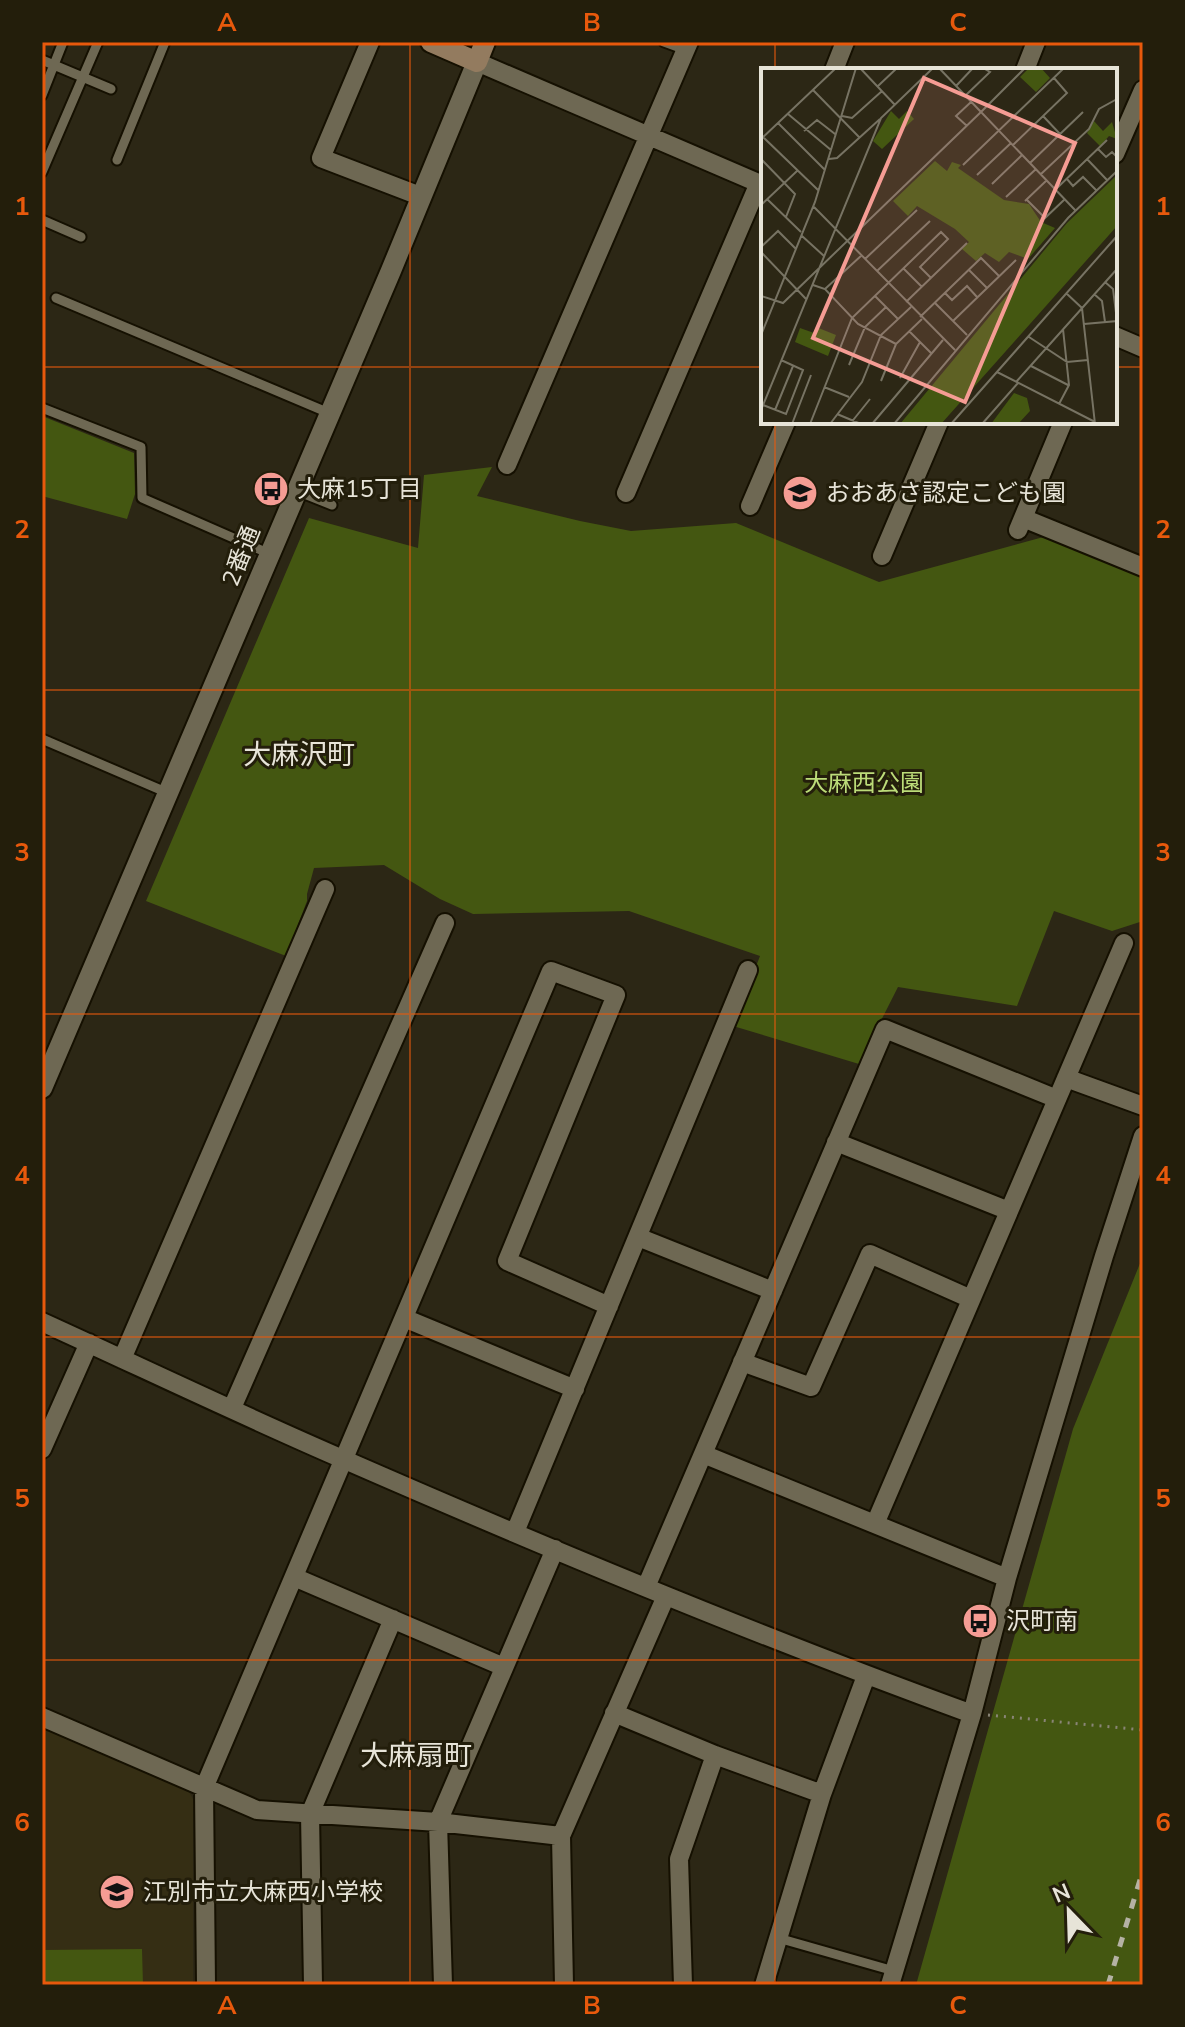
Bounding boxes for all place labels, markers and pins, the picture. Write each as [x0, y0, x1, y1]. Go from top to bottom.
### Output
bus stop icon: 大麻15丁目 [252, 470, 290, 508]
place label: 大麻15丁目 [297, 473, 422, 505]
school or university icon: おおあさ認定こども園 [781, 474, 819, 512]
place label: おおあさ認定こども園 [826, 477, 1066, 509]
bus stop icon: 沢町南 [961, 1602, 999, 1640]
place label: 沢町南 [1006, 1605, 1078, 1637]
school or university icon: 江別市立大麻西小学校 [98, 1873, 136, 1911]
place label: 江別市立大麻西小学校 [143, 1876, 383, 1908]

